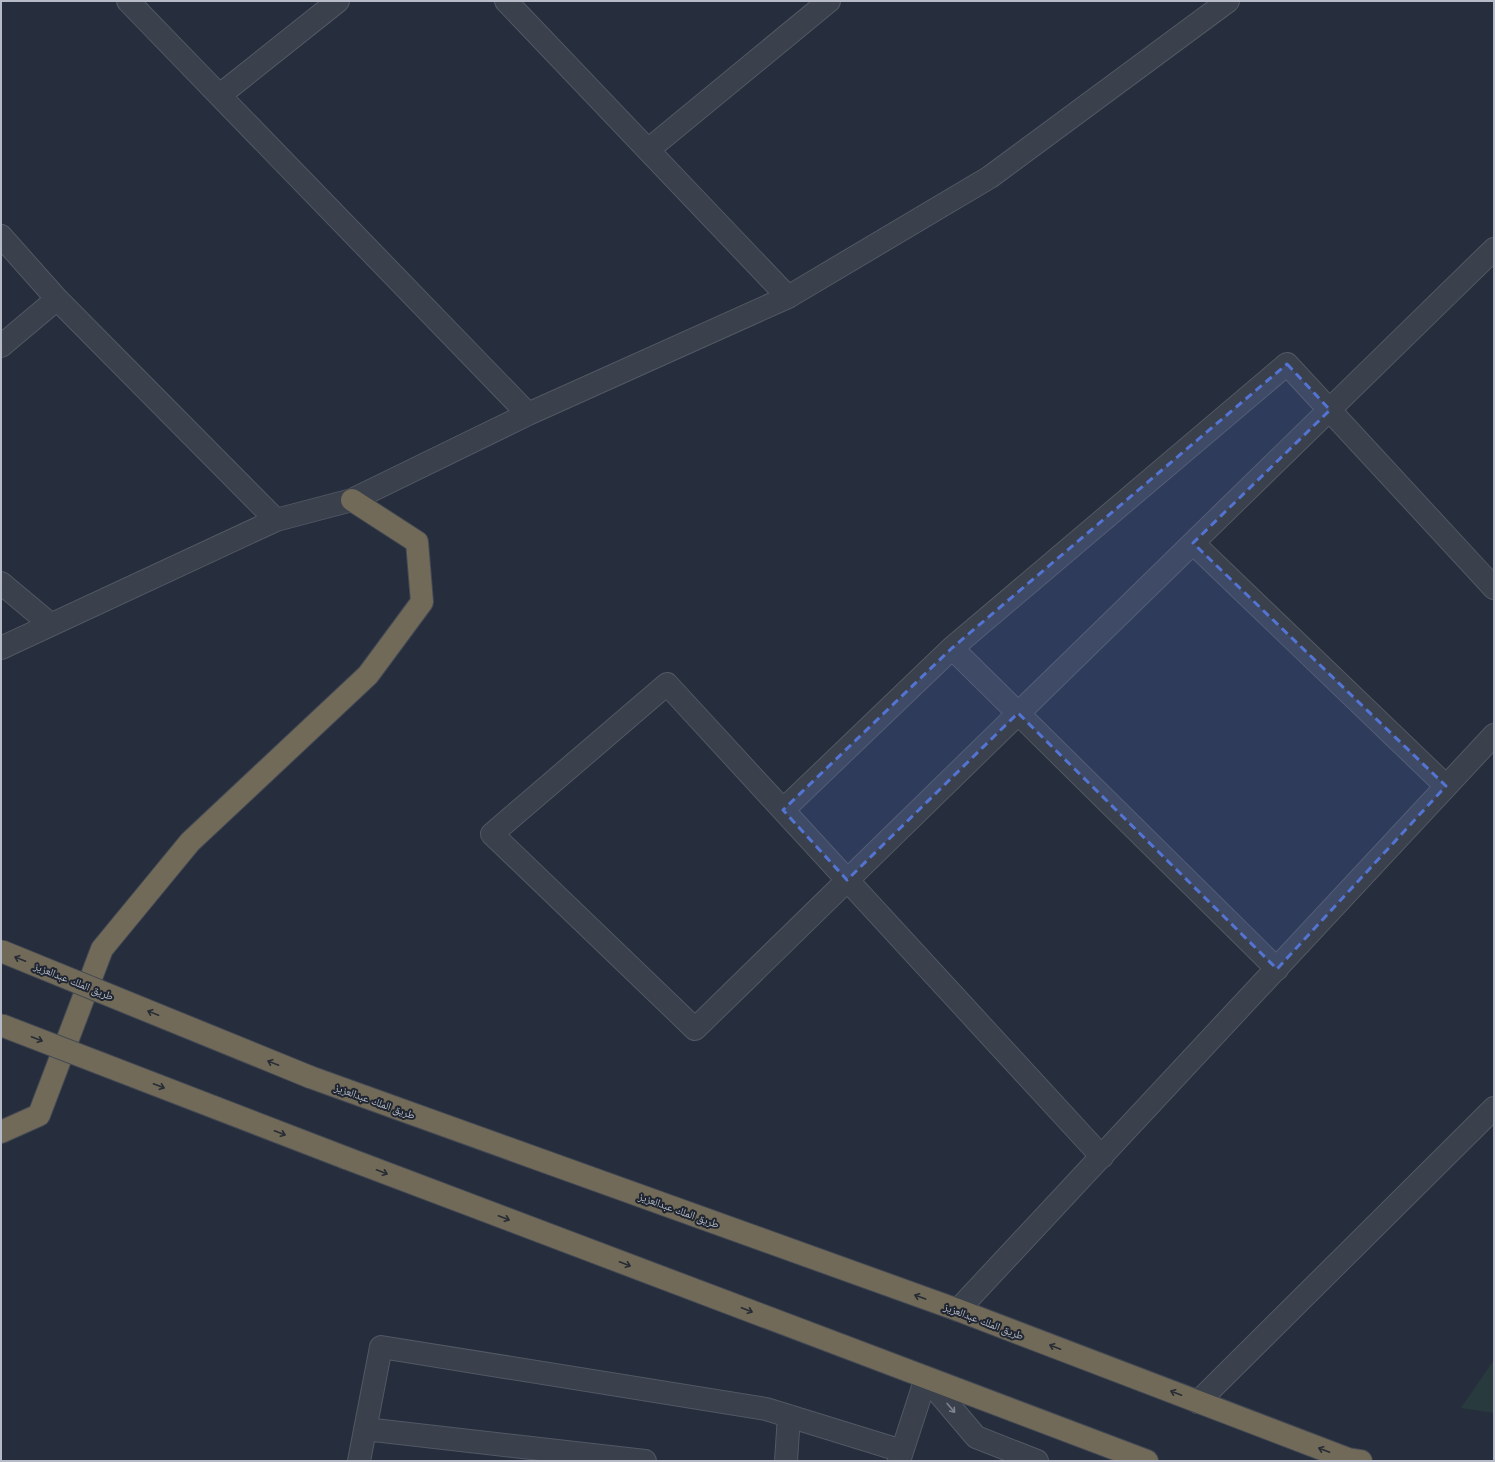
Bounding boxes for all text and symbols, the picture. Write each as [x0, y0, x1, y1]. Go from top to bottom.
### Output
one-way arrow [14, 955, 26, 962]
street label: طريق الملك عبدالعزيز [31, 959, 116, 1003]
one-way arrow [148, 1009, 160, 1017]
one-way arrow [31, 1036, 43, 1044]
one-way arrow [268, 1058, 280, 1066]
street label: طريق الملك عبدالعزيز [332, 1081, 417, 1122]
one-way arrow [152, 1082, 164, 1090]
one-way arrow [273, 1129, 285, 1137]
one-way arrow [376, 1168, 388, 1176]
street label: طريق الملك عبدالعزيز [636, 1190, 721, 1231]
one-way arrow [497, 1214, 509, 1222]
one-way arrow [619, 1260, 631, 1268]
one-way arrow [914, 1292, 926, 1300]
street label: طريق الملك عبدالعزيز [941, 1300, 1026, 1343]
one-way arrow [741, 1306, 753, 1314]
one-way arrow [1049, 1343, 1061, 1351]
one-way arrow [1170, 1389, 1182, 1397]
one-way arrow [947, 1402, 956, 1413]
one-way arrow [1318, 1445, 1330, 1453]

